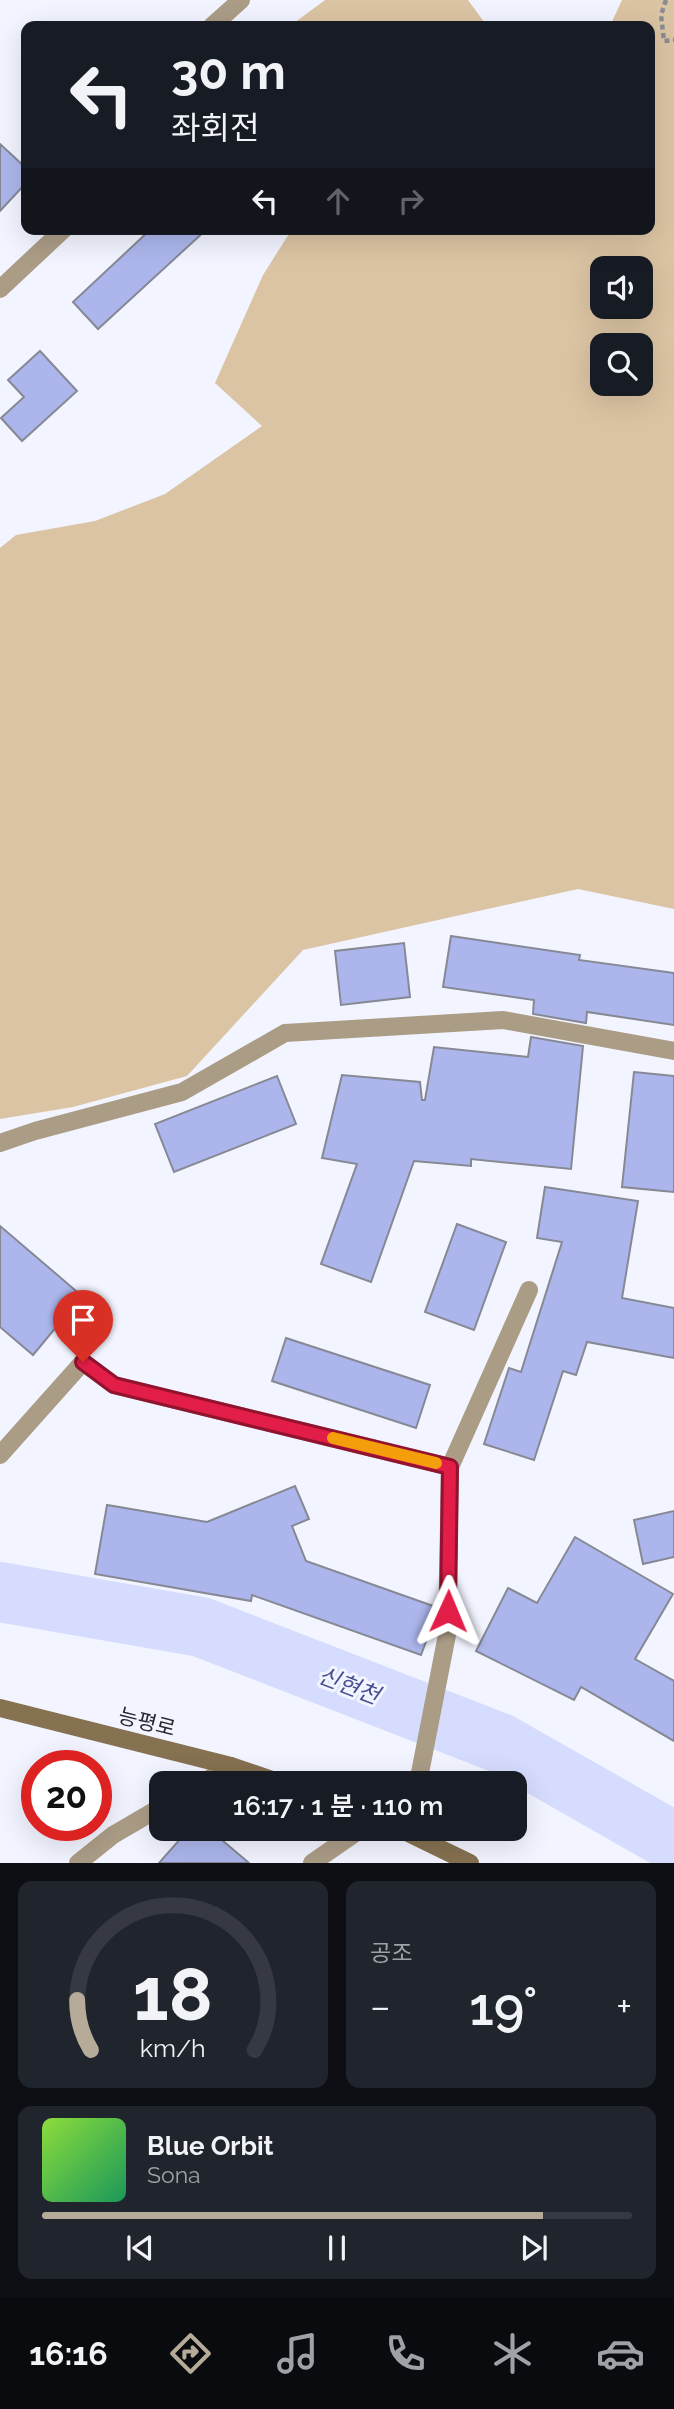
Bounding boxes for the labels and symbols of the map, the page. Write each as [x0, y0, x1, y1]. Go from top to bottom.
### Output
pin [53, 1290, 113, 1362]
position arrow [411, 1574, 485, 1648]
water label: 신현천 [315, 1661, 386, 1710]
street label: 능평로 [116, 1703, 178, 1741]
speed limit sign: 20 [21, 1750, 112, 1841]

